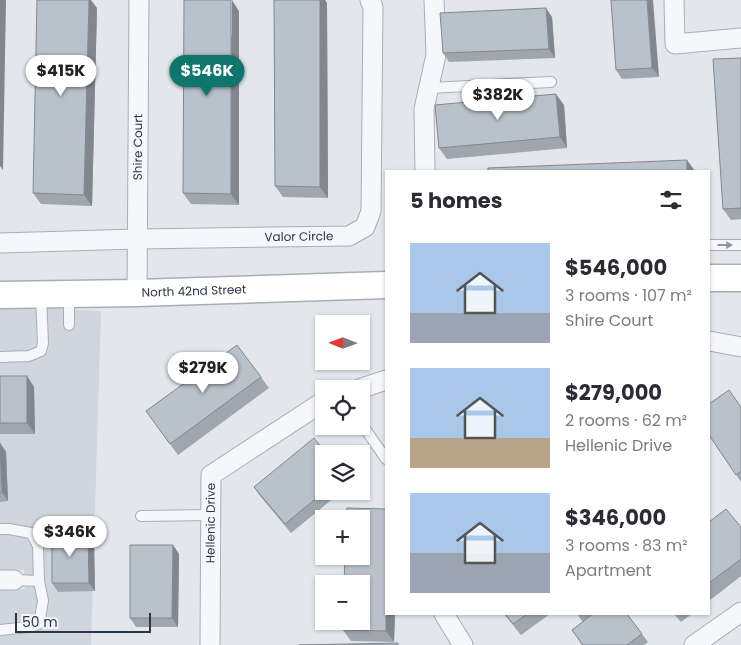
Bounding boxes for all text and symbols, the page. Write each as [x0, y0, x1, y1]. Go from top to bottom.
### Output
pin: $415K [26, 54, 96, 97]
pin: $546K [172, 54, 242, 97]
text: $415K [37, 59, 85, 82]
text: $546K [180, 59, 234, 82]
pin: $382K [463, 78, 533, 121]
text: $382K [473, 83, 523, 106]
street label: Shire Court [129, 114, 146, 180]
text: 5 homes [410, 186, 503, 215]
icon: filters [657, 186, 685, 214]
street label: Valor Circle [264, 227, 334, 245]
one-way arrow [717, 241, 733, 249]
text: $546,000 [565, 253, 667, 282]
icon: home [450, 263, 510, 323]
street label: North 42nd Street [141, 280, 246, 301]
text: 3 rooms · 107 m² [565, 284, 692, 307]
text: Shire Court [565, 309, 653, 332]
north arrow [315, 315, 370, 370]
map controls [315, 315, 370, 630]
pin: $279K [168, 352, 238, 394]
text: $279K [178, 356, 228, 379]
text: $279,000 [565, 378, 662, 407]
button: locate [315, 380, 370, 435]
icon: home [450, 388, 510, 448]
text: 2 rooms · 62 m² [565, 409, 687, 432]
text: Hellenic Drive [565, 434, 672, 457]
button: layers [315, 445, 370, 500]
street label: Hellenic Drive [201, 483, 219, 563]
text: $346,000 [565, 503, 666, 532]
button: + [315, 510, 370, 565]
icon: home [450, 513, 510, 573]
pin: $346K [35, 516, 105, 558]
text: $346K [44, 520, 96, 543]
text: 3 rooms · 83 m² [565, 534, 687, 557]
text: Apartment [565, 559, 652, 582]
button: − [315, 575, 370, 630]
scale bar [15, 610, 151, 633]
text: 50 m [22, 612, 58, 632]

